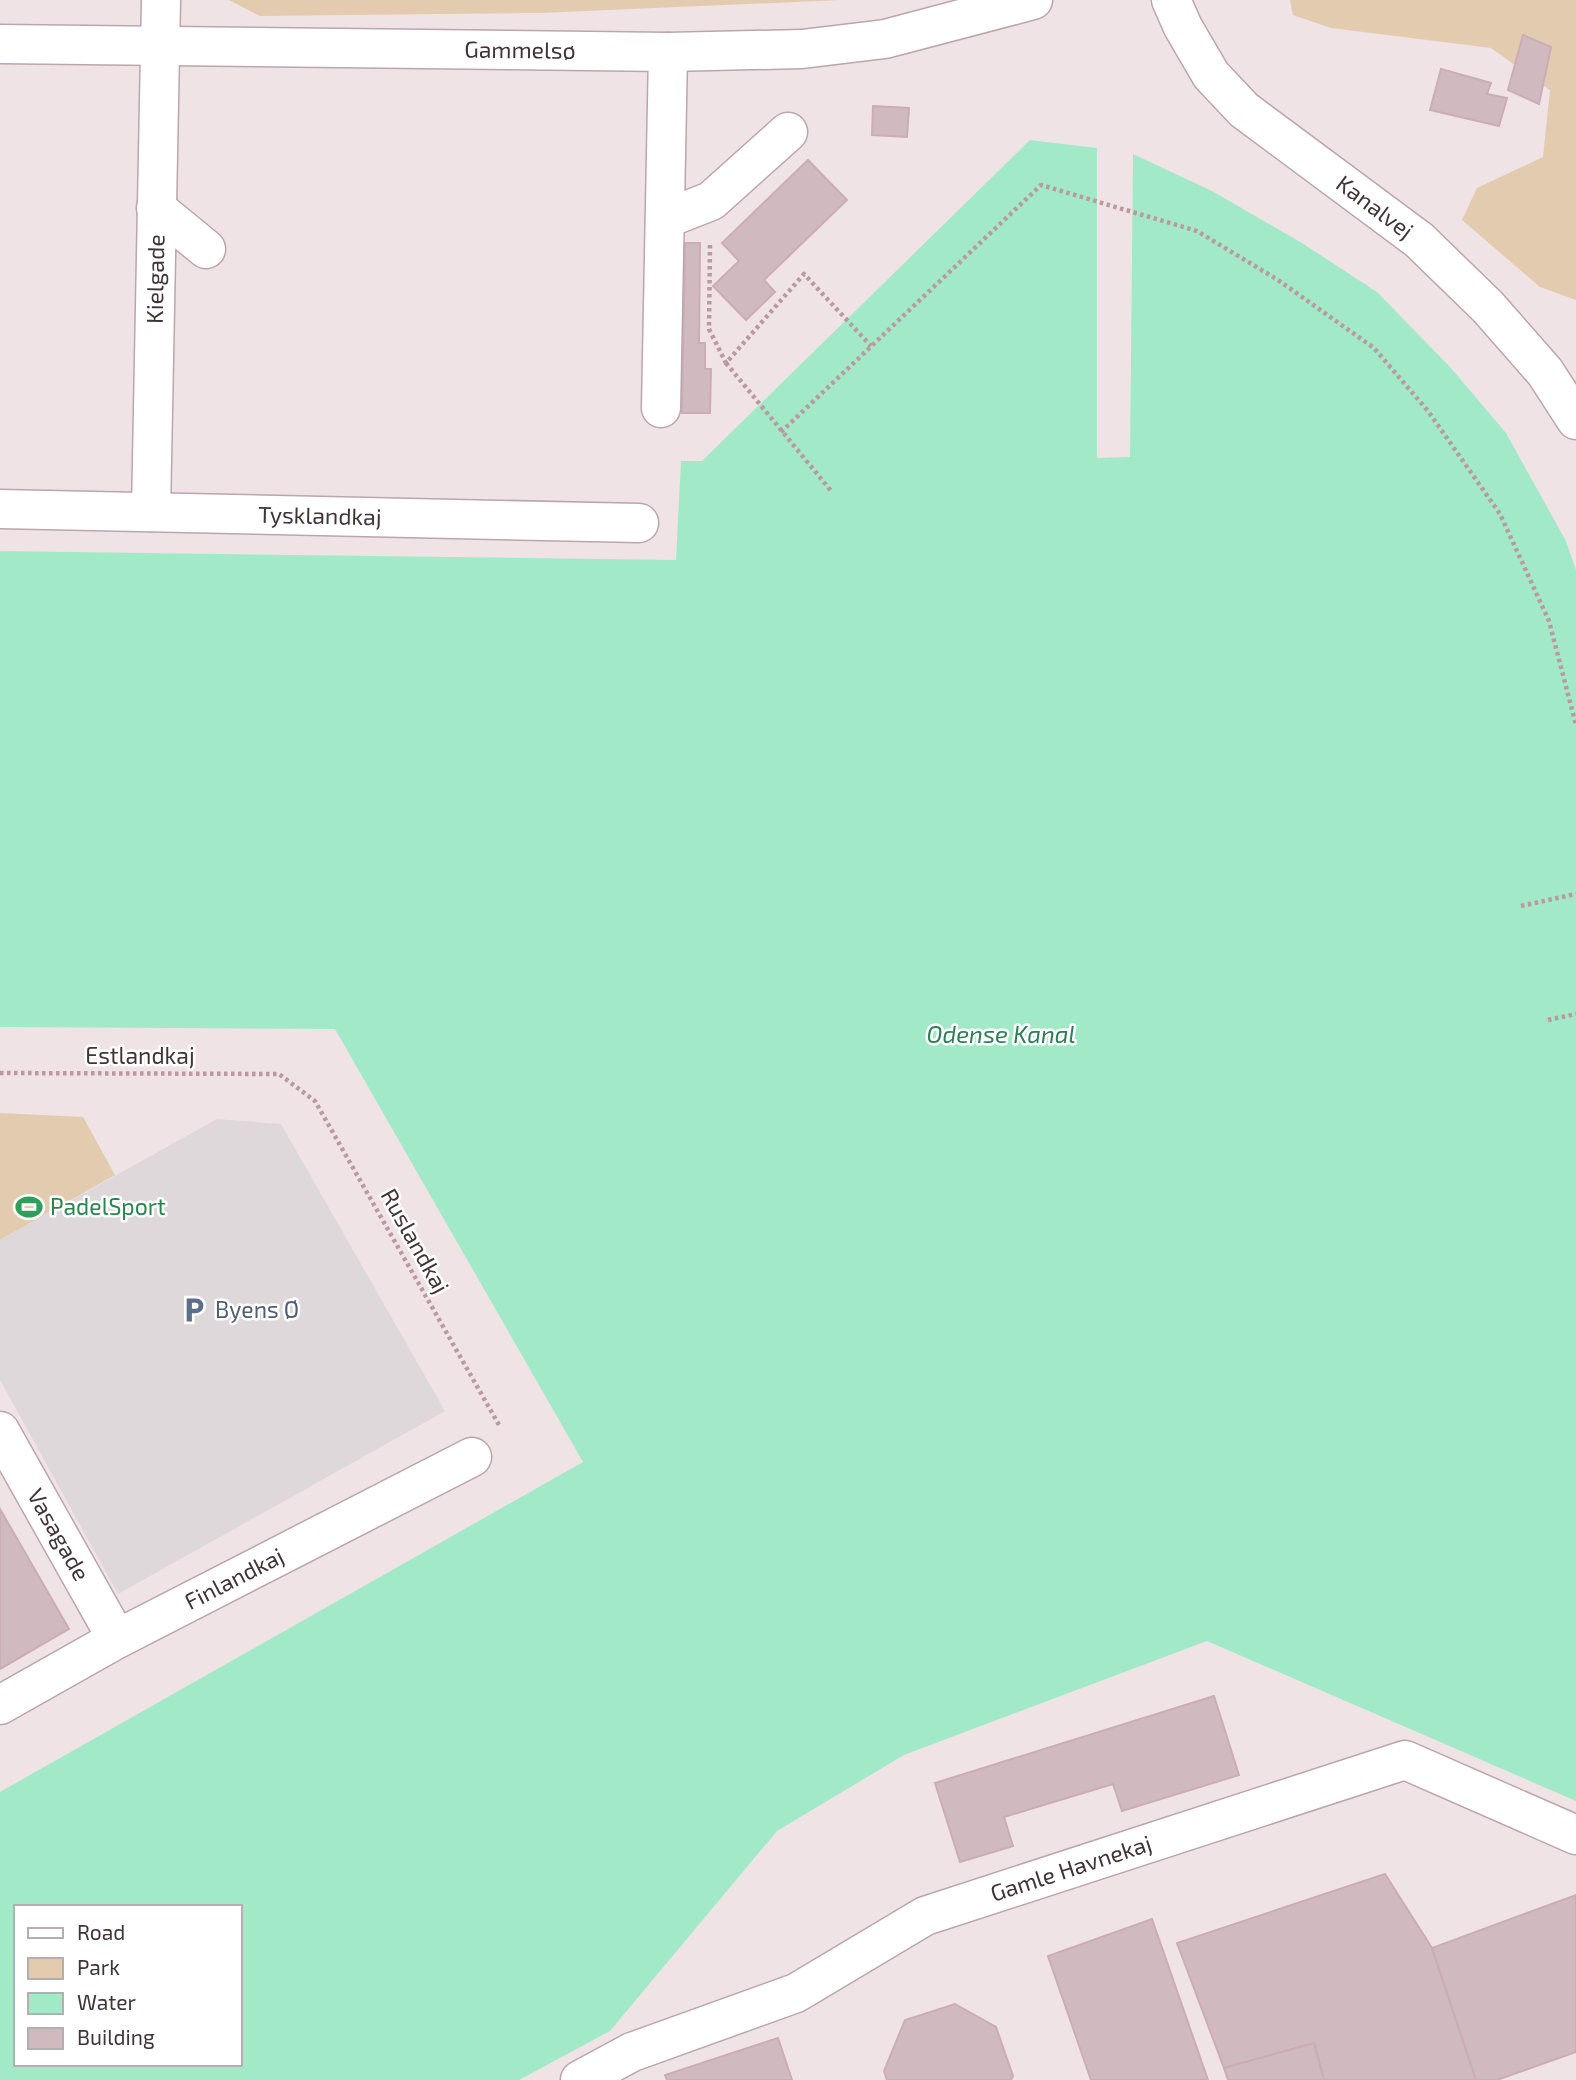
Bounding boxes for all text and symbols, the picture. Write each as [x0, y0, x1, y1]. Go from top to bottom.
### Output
street label: Gammelsø [464, 35, 576, 64]
street label: Kanalvej [1331, 169, 1419, 244]
street label: Kielgade [140, 234, 169, 324]
street label: Tysklandkaj [258, 500, 382, 530]
water label: Odense Kanal [926, 1019, 1076, 1048]
street label: Estlandkaj [85, 1041, 195, 1069]
street label: Ruslandkaj [376, 1183, 456, 1298]
sports icon: PadelSport [14, 1192, 44, 1222]
place label: PadelSport [50, 1192, 166, 1220]
parking icon: Byens Ø [179, 1295, 209, 1325]
place label: Byens Ø [215, 1295, 299, 1323]
street label: Vasagade [22, 1483, 96, 1585]
street label: Finlandkaj [179, 1541, 288, 1615]
street label: Gamle Havnekaj [987, 1828, 1155, 1907]
legend [14, 1905, 242, 2066]
text: Road [77, 1919, 125, 1944]
text: Park [77, 1954, 120, 1979]
text: Water [77, 1989, 136, 2014]
text: Building [77, 2024, 155, 2049]

